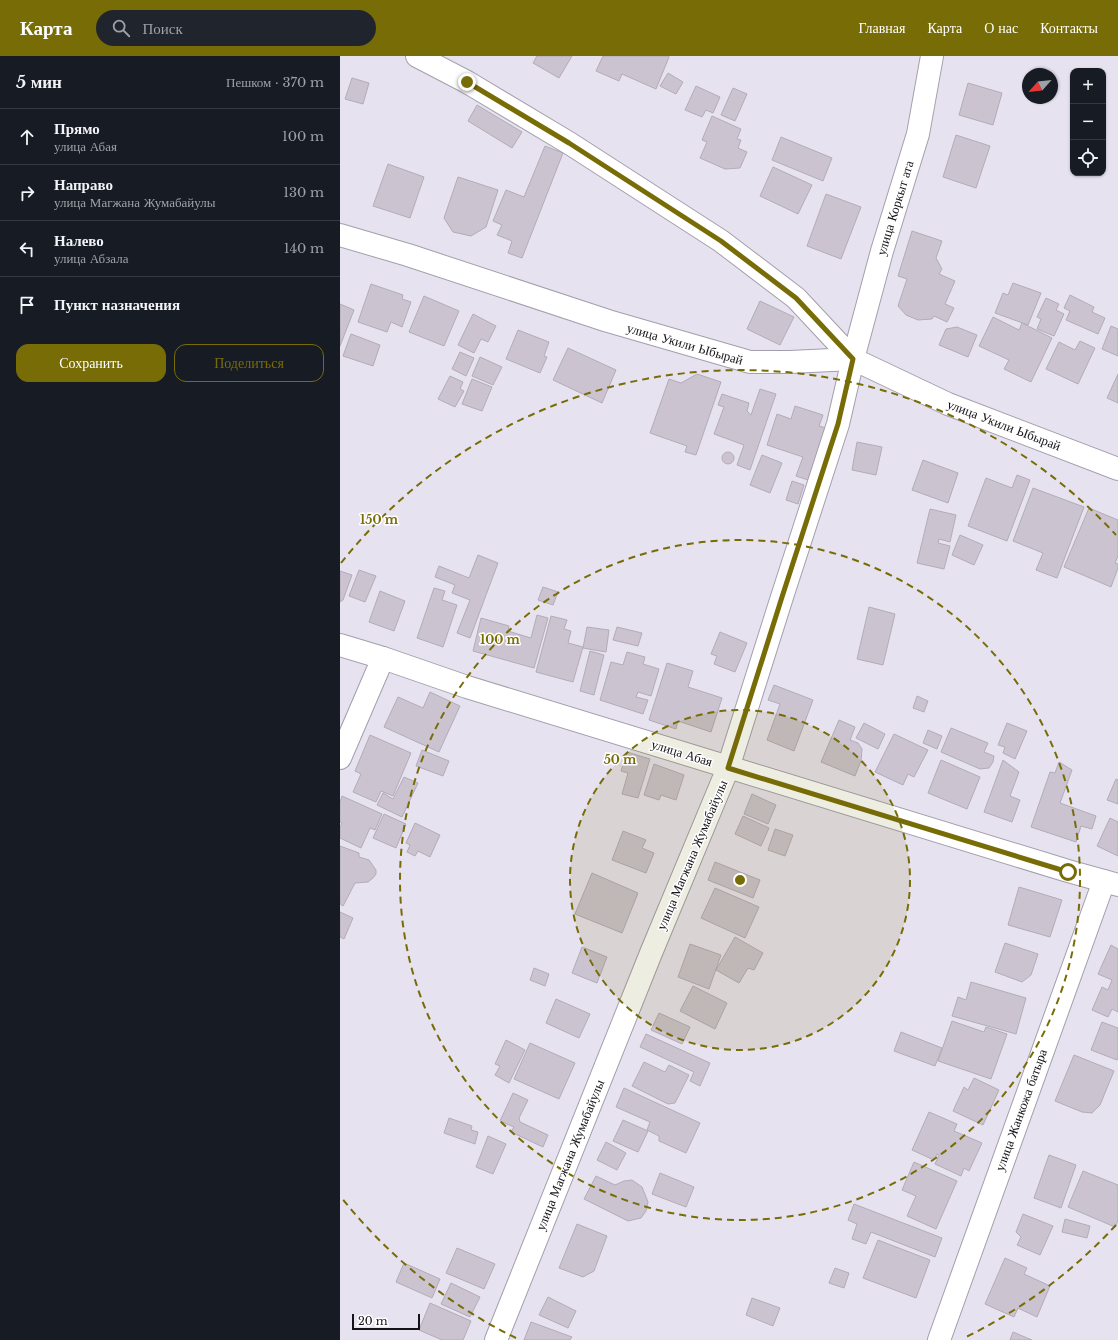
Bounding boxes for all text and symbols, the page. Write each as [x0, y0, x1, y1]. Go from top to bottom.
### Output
search box [96, 10, 376, 46]
text: Карта [20, 17, 72, 40]
icon: search [110, 17, 132, 39]
text: Поиск [142, 19, 183, 38]
text: Главная [858, 19, 905, 37]
text: Карта [927, 19, 962, 37]
text: О нас [984, 19, 1018, 37]
text: Контакты [1040, 19, 1098, 37]
north arrow [1022, 68, 1058, 104]
map controls [1070, 68, 1106, 176]
button: + [1070, 68, 1106, 104]
text: 5 мин [16, 72, 62, 93]
route end [458, 73, 476, 91]
text: Пешком · 370 m [226, 74, 324, 91]
button: − [1070, 104, 1106, 140]
text: Прямо [54, 119, 100, 138]
icon: ahead [16, 126, 38, 148]
text: 100 m [282, 128, 324, 145]
text: улица Абая [54, 138, 117, 155]
button: locate [1070, 140, 1106, 176]
street label: улица Коркыт ата [872, 158, 918, 258]
text: Направо [54, 175, 113, 194]
icon: right [16, 182, 38, 204]
text: 130 m [283, 184, 324, 201]
text: улица Магжана Жумабайулы [54, 194, 215, 211]
text: Налево [54, 231, 104, 250]
icon: left [16, 238, 38, 260]
text: 140 m [284, 240, 324, 257]
text: улица Абзала [54, 250, 128, 267]
icon: arrive [16, 294, 38, 316]
text: Пункт назначения [54, 295, 180, 314]
street label: улица Укили Ыбырай [625, 319, 745, 369]
button: Сохранить [16, 344, 166, 382]
button: Поделиться [174, 344, 324, 382]
street label: улица Укили Ыбырай [945, 396, 1063, 454]
text: 150 m [360, 512, 399, 527]
text: 100 m [480, 632, 521, 647]
street label: улица Абая [649, 736, 715, 770]
text: 50 m [604, 752, 637, 767]
street label: улица Магжана Жумабайулы [653, 777, 731, 933]
route start [1059, 863, 1077, 881]
centre of rings [733, 873, 747, 887]
street label: улица Жанкожа батыра [991, 1046, 1051, 1173]
street label: улица Магжана Жумабайулы [532, 1077, 608, 1233]
scale bar [352, 1312, 420, 1331]
text: 20 m [358, 1314, 388, 1328]

